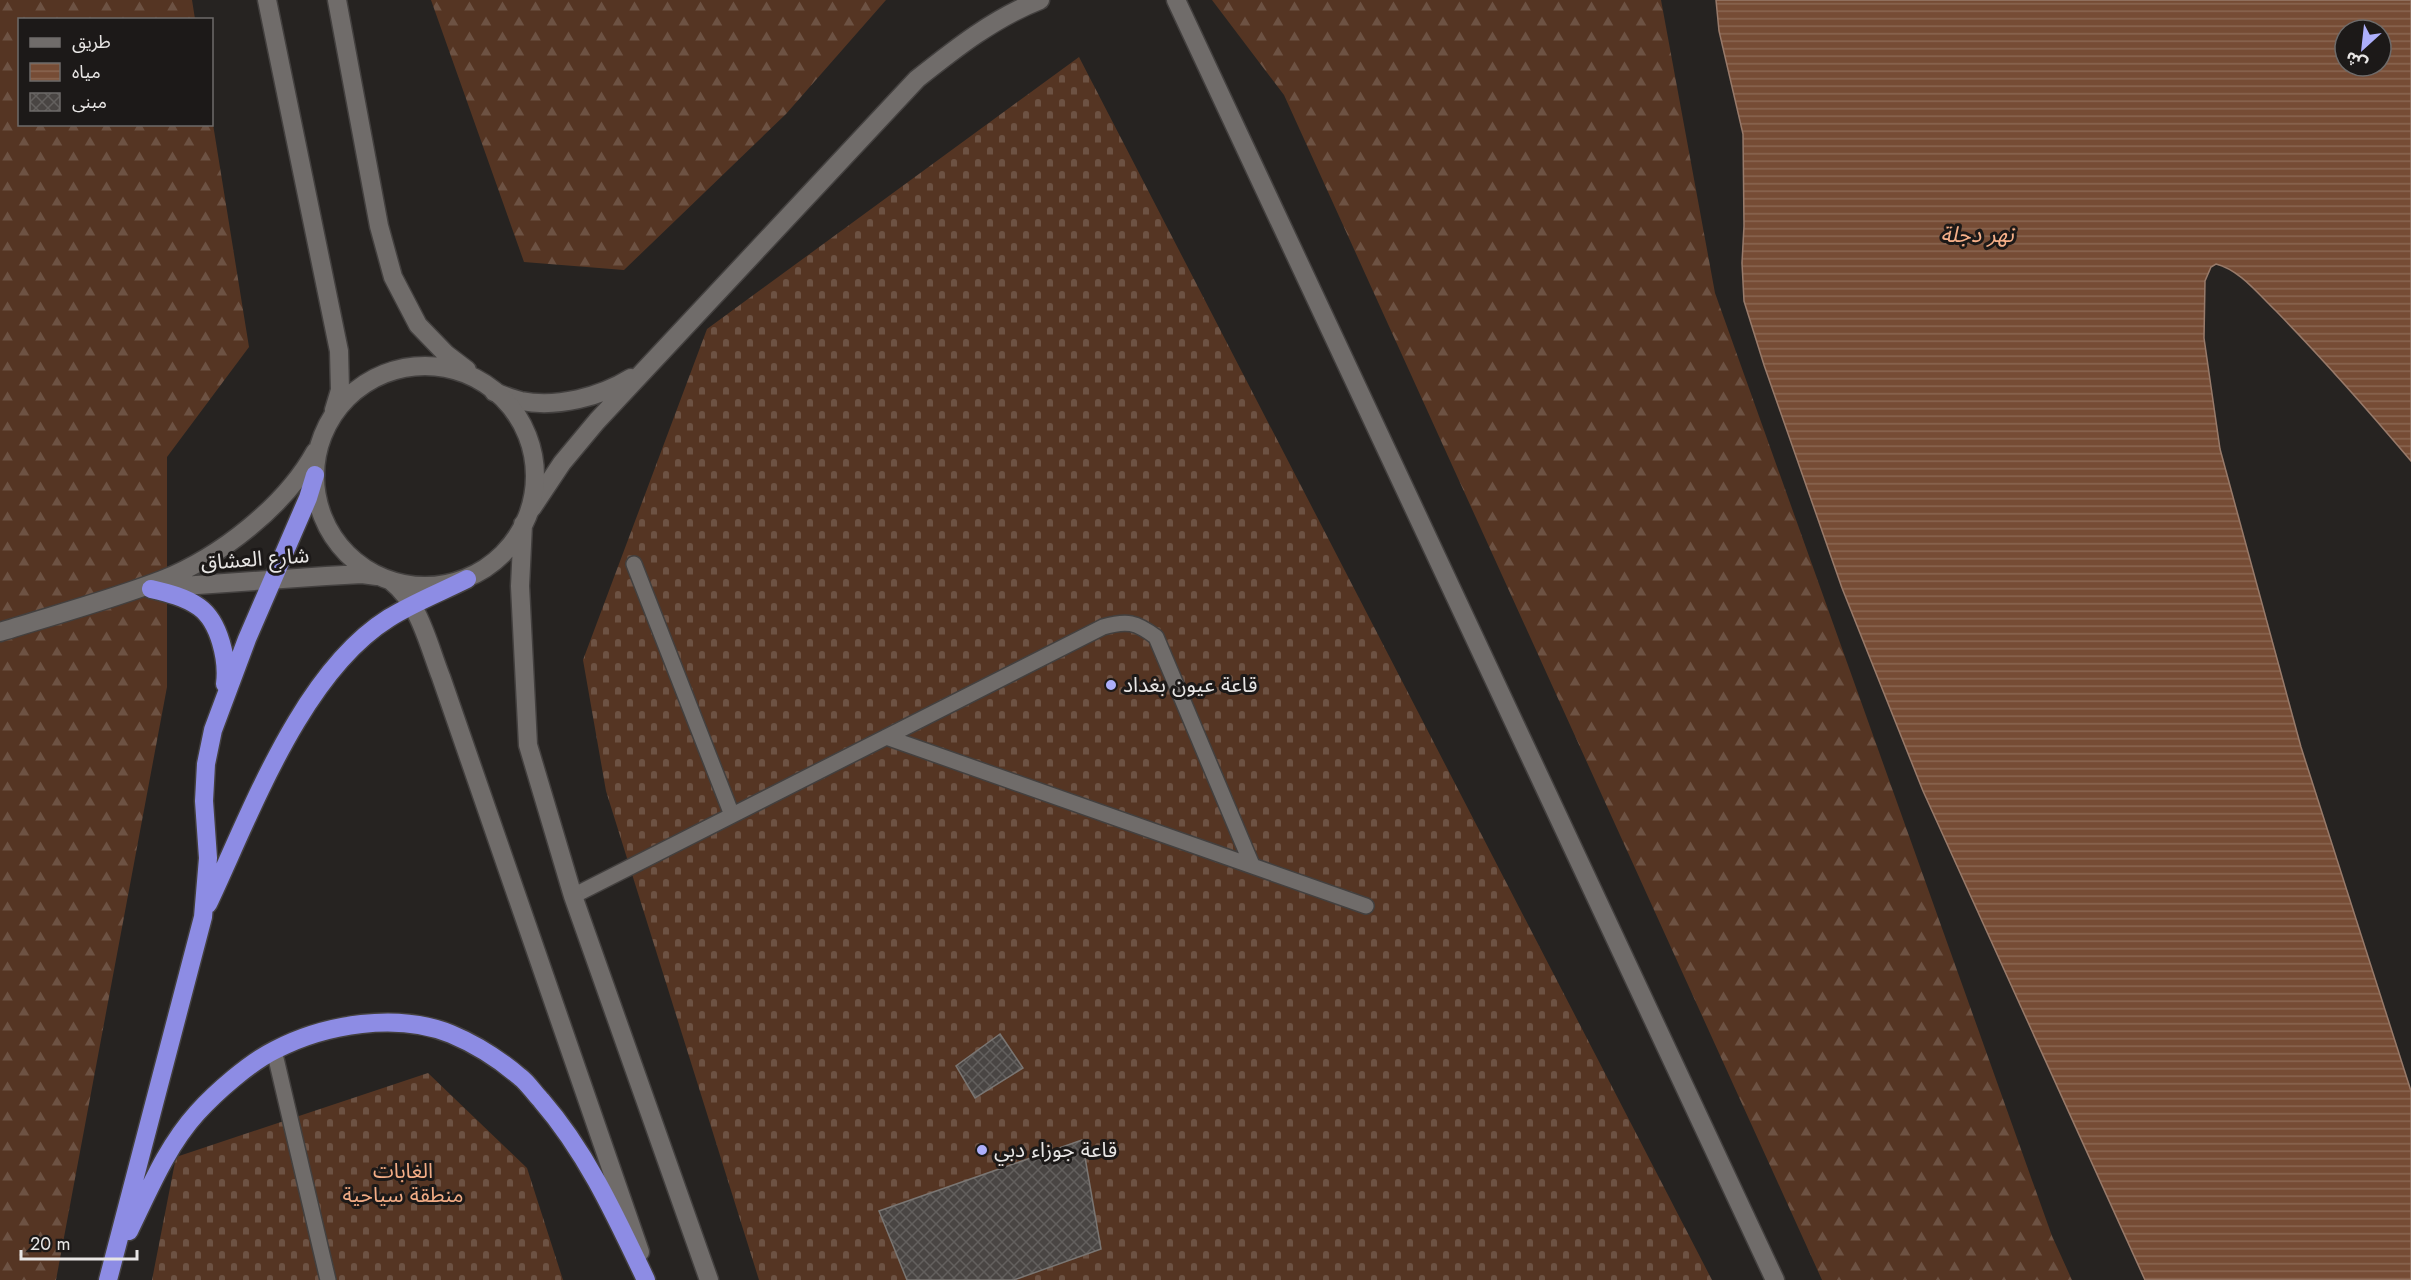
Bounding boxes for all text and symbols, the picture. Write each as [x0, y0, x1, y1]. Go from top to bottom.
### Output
legend [18, 18, 213, 126]
north arrow [2333, 18, 2393, 78]
text: طريق [72, 29, 111, 55]
text: ش [2341, 46, 2371, 76]
text: مياه [72, 59, 101, 85]
text: مبنى [72, 89, 107, 115]
water label: نهر دجلة [1940, 218, 2016, 250]
street label: شارع العشاق [200, 540, 310, 578]
place label: قاعة عيون بغداد [1123, 670, 1257, 700]
marker: قاعة عيون بغداد [1104, 678, 1118, 692]
place label: قاعة جوزاء دبي [994, 1135, 1117, 1166]
marker: قاعة جوزاء دبي [975, 1143, 989, 1157]
park label: الغابات منطقة سياحية [343, 1156, 463, 1210]
scale bar [21, 1223, 136, 1261]
text: 20 m [30, 1231, 70, 1257]

